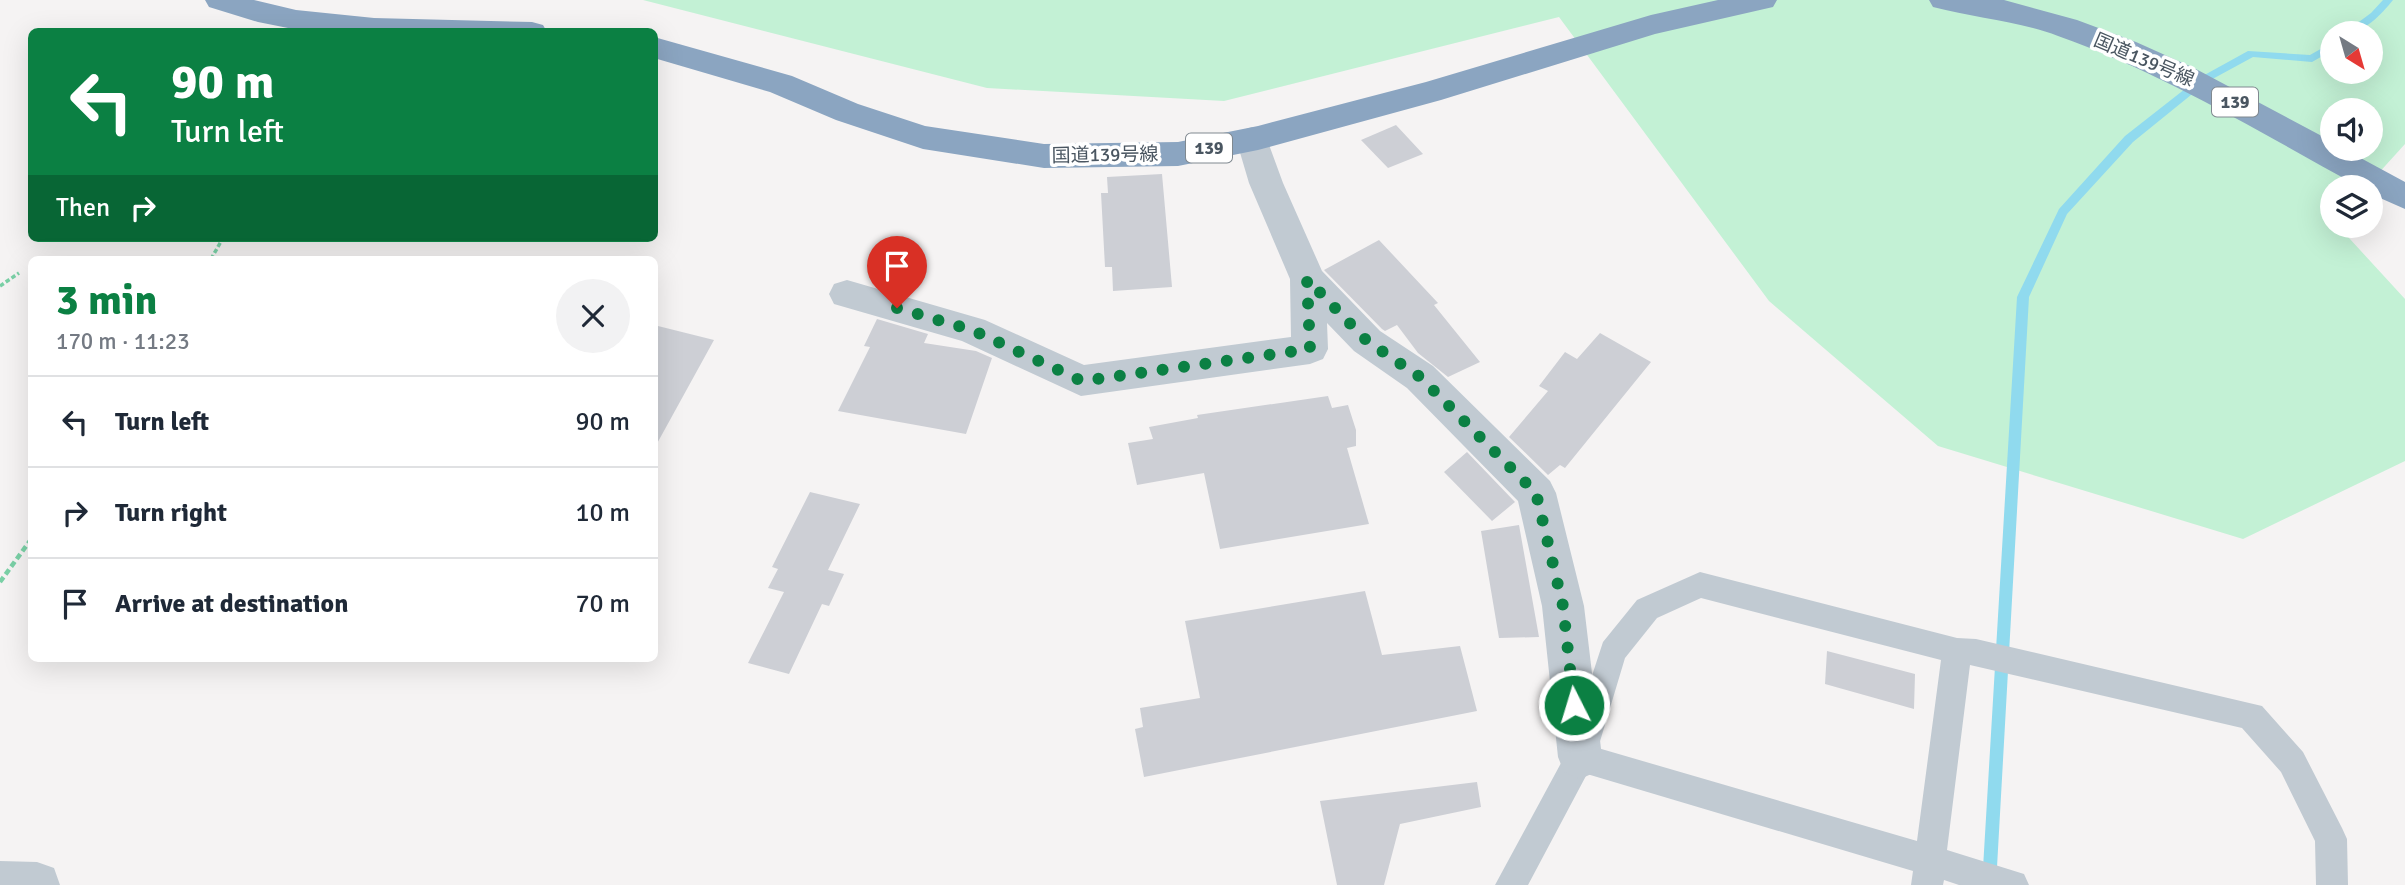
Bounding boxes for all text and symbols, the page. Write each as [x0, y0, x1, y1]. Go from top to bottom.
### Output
north arrow [2320, 21, 2384, 84]
map controls [2320, 21, 2383, 238]
street label: 国道139号線 [2090, 28, 2198, 92]
text: 90 m [171, 52, 274, 112]
icon: left [56, 56, 147, 147]
road number: 139 [2212, 88, 2258, 116]
button: sound [2320, 98, 2383, 161]
text: Turn left [171, 112, 284, 151]
road number: 139 [1186, 134, 1232, 162]
street label: 国道139号線 [1051, 142, 1159, 168]
button: layers [2320, 175, 2383, 238]
icon: right [124, 189, 162, 227]
text: Then [56, 192, 110, 224]
pin [867, 236, 927, 308]
icon: arrive [878, 247, 916, 285]
text: 3 min [56, 275, 157, 326]
button: close [556, 279, 630, 353]
text: 170 m · 11:23 [56, 327, 190, 356]
icon: left [56, 403, 94, 441]
text: Turn left [115, 406, 209, 438]
text: 90 m [575, 406, 630, 438]
icon: right [56, 494, 94, 532]
text: Turn right [115, 497, 227, 529]
text: 10 m [575, 497, 630, 529]
icon: arrive [56, 585, 94, 623]
text: Arrive at destination [115, 588, 348, 620]
text: 70 m [575, 588, 630, 620]
position arrow [1537, 668, 1611, 742]

